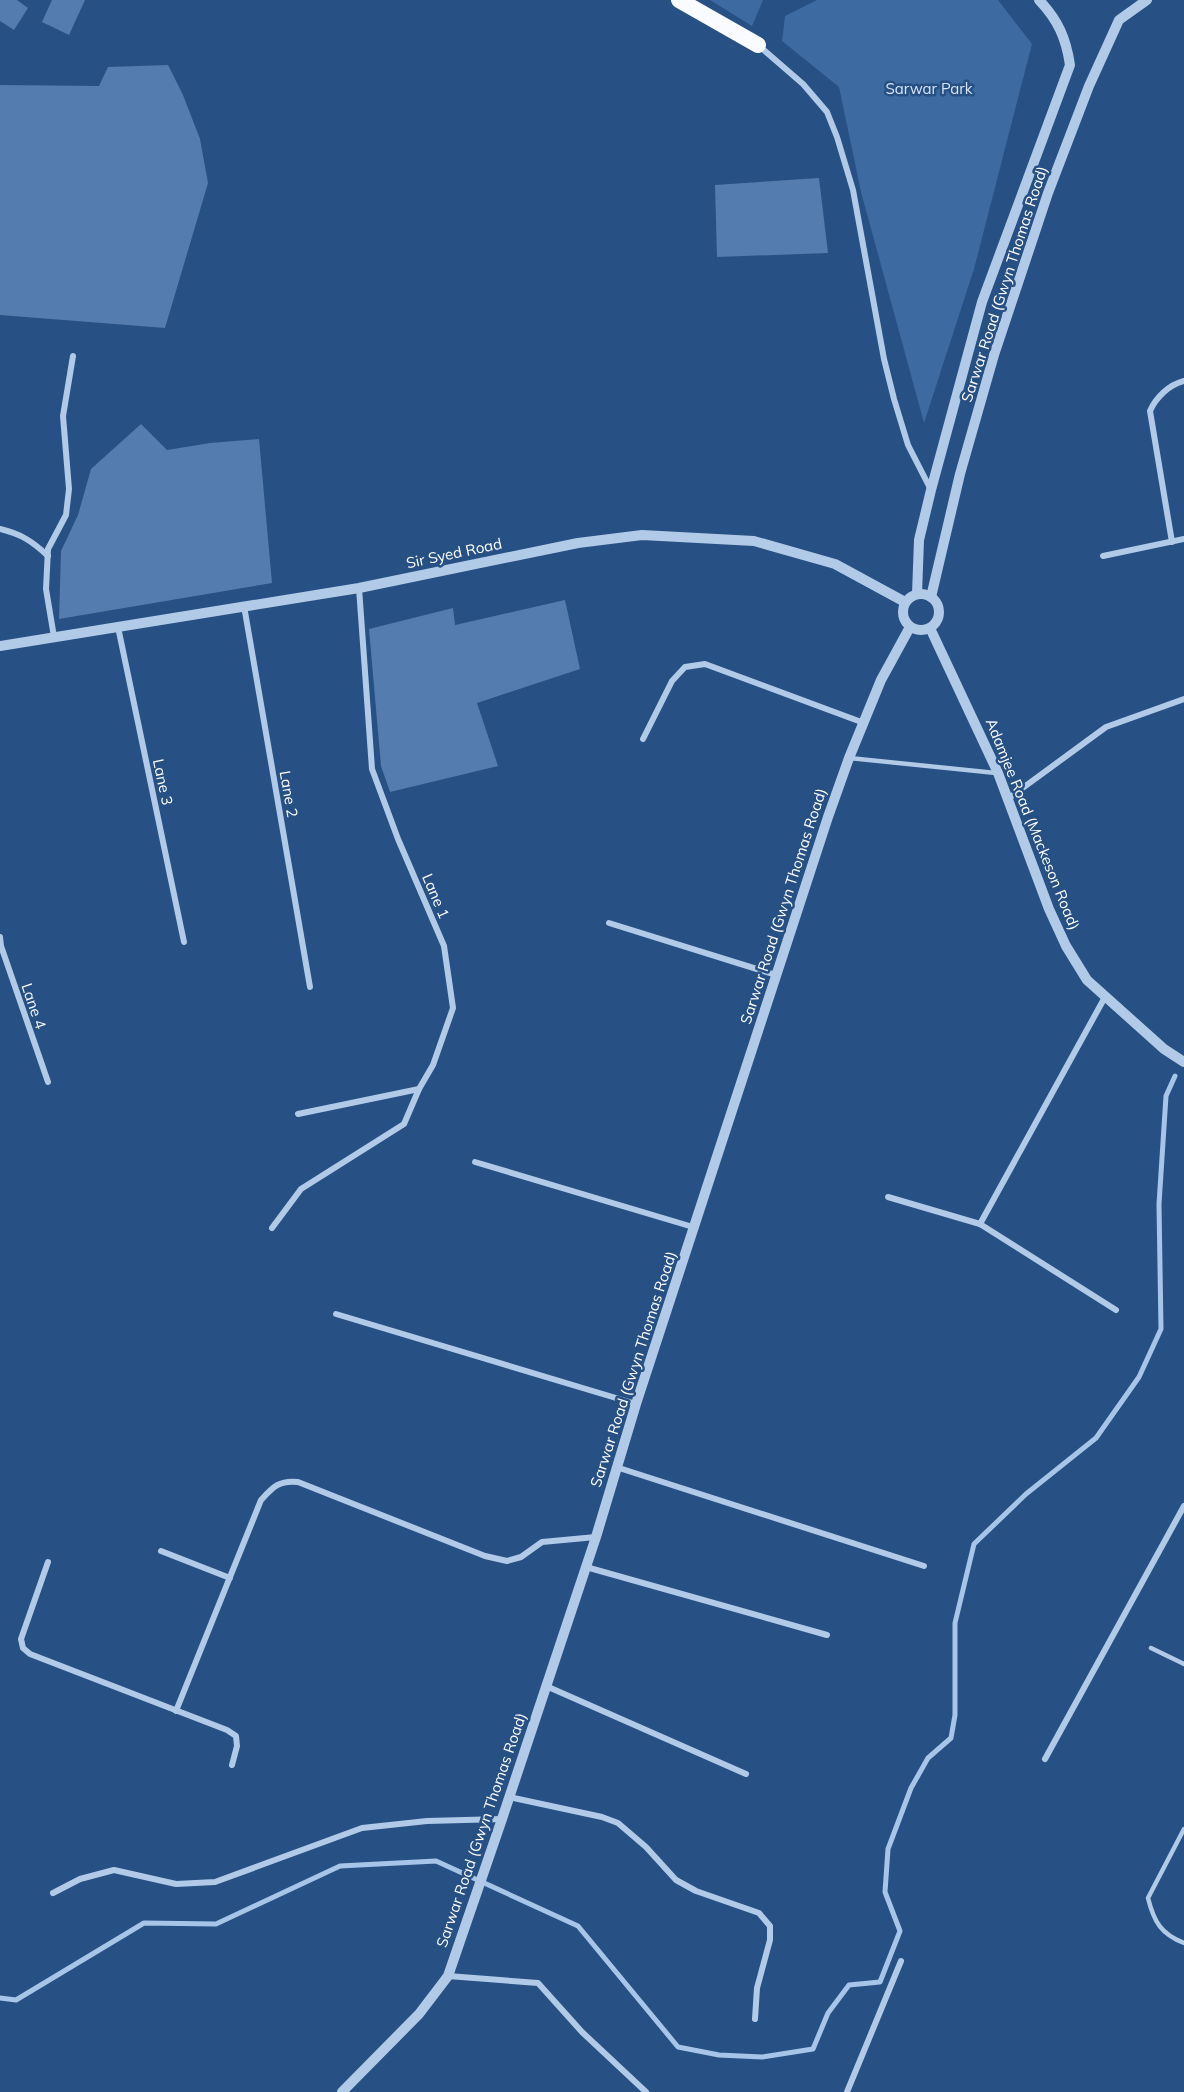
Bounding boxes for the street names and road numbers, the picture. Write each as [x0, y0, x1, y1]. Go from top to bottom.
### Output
street label: Sarwar Road (Gwyn Thomas Road) [957, 164, 1051, 404]
street label: Sir Syed Road [404, 534, 504, 572]
street label: Adamjee Road (Mackeson Road) [982, 715, 1084, 933]
street label: Lane 3 [149, 757, 177, 807]
street label: Lane 2 [276, 769, 302, 819]
street label: Sarwar Road (Gwyn Thomas Road) [736, 786, 830, 1026]
street label: Lane 1 [418, 871, 454, 921]
street label: Lane 4 [17, 981, 51, 1031]
street label: Sarwar Road (Gwyn Thomas Road) [586, 1249, 680, 1489]
street label: Sarwar Road (Gwyn Thomas Road) [432, 1710, 530, 1950]

